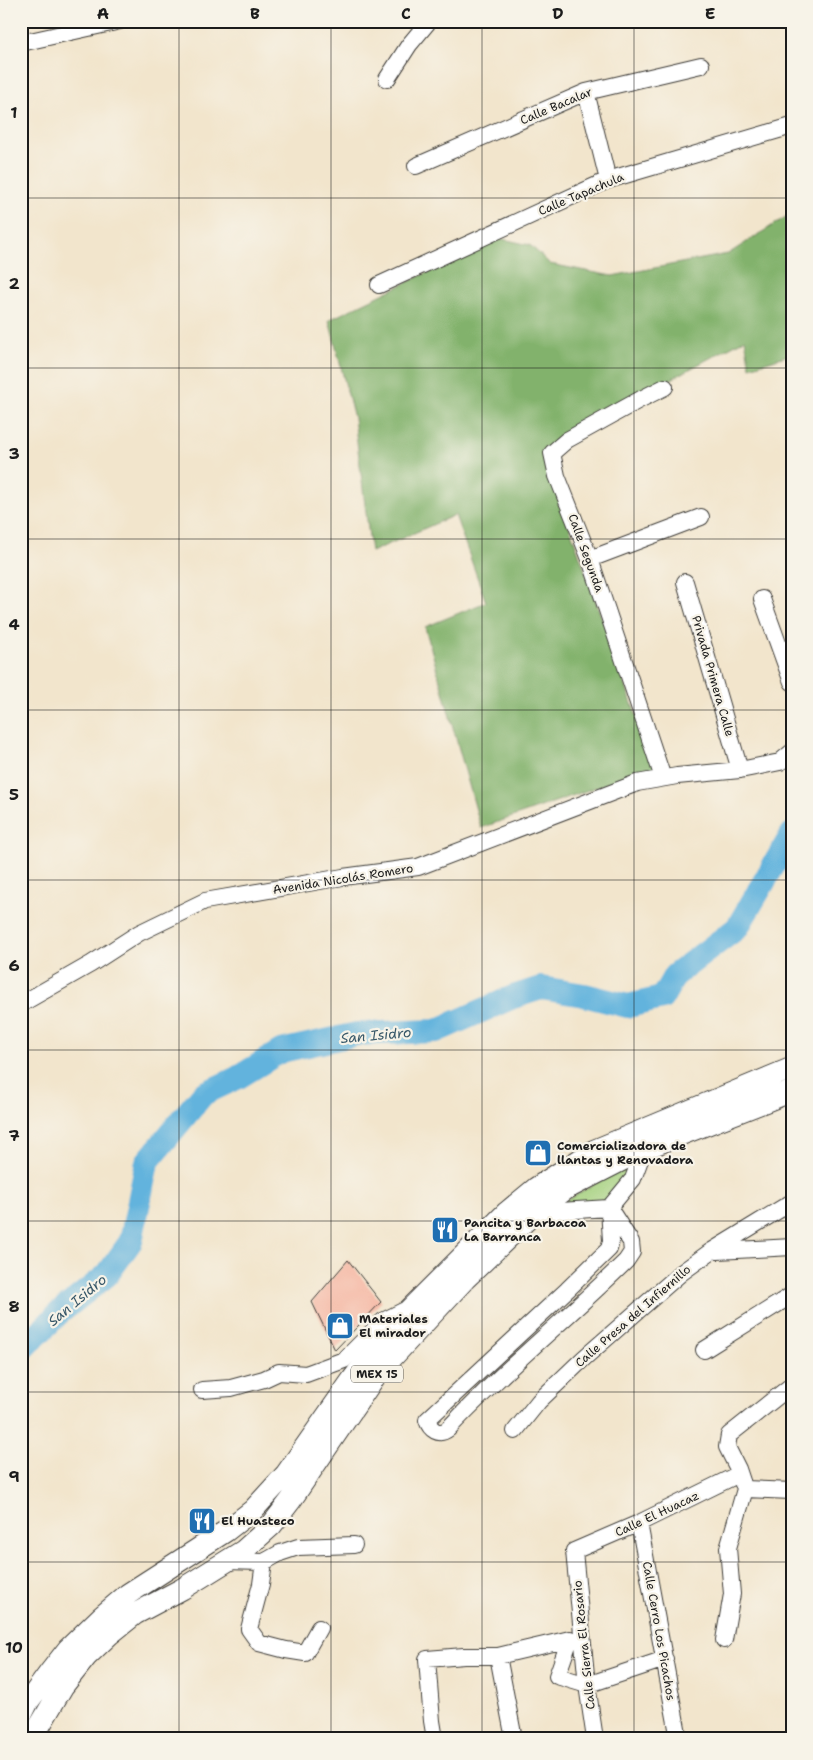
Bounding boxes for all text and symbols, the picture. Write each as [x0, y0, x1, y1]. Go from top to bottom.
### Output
text: A [97, 3, 109, 24]
text: B [250, 3, 260, 24]
text: C [401, 3, 411, 24]
text: D [552, 3, 564, 24]
text: E [705, 3, 715, 24]
street label: Calle Bacalar [518, 84, 595, 128]
text: 1 [10, 102, 18, 123]
street label: Calle Tapachula [536, 169, 627, 219]
text: 2 [8, 273, 20, 294]
text: 3 [8, 443, 20, 464]
street label: Calle Segunda [564, 512, 608, 595]
text: 4 [8, 614, 20, 635]
street label: Privada Primera Calle [688, 614, 738, 739]
text: 5 [9, 784, 19, 805]
street label: Avenida Nicolás Romero [272, 860, 414, 898]
text: 6 [8, 955, 20, 976]
water label: San Isidro [340, 1023, 412, 1047]
text: 7 [8, 1125, 20, 1146]
shop icon: Comercializadora de llantas y Renovadora [523, 1138, 553, 1168]
place label: Comercializadora de llantas y Renovadora [557, 1138, 694, 1168]
restaurant icon: Pancita y Barbacoa La Barranca [430, 1215, 460, 1245]
place label: Pancita y Barbacoa La Barranca [464, 1215, 587, 1245]
street label: Calle Presa del Infiernillo [572, 1261, 694, 1371]
water label: San Isidro [44, 1270, 110, 1330]
text: 8 [8, 1296, 20, 1317]
shop icon: Materiales El mirador [325, 1311, 355, 1341]
place label: Materiales El mirador [359, 1311, 428, 1341]
road number: MEX 15 [351, 1366, 403, 1382]
text: 9 [8, 1466, 20, 1487]
street label: Calle El Huacaz [612, 1488, 702, 1540]
restaurant icon: El Huasteco [187, 1506, 217, 1536]
place label: El Huasteco [221, 1513, 295, 1529]
street label: Calle Cerro Los Picachos [639, 1560, 679, 1702]
street label: Calle Sierra El Rosario [569, 1580, 599, 1710]
text: 10 [5, 1637, 23, 1658]

